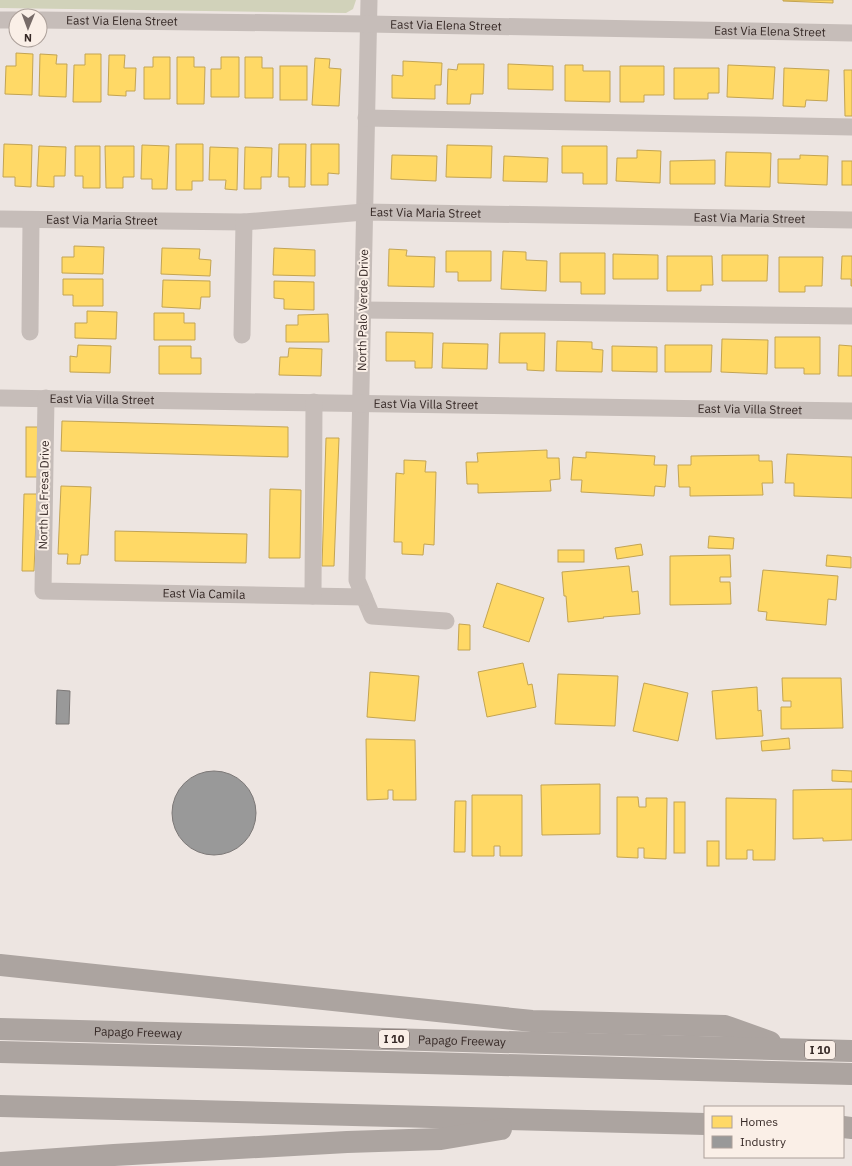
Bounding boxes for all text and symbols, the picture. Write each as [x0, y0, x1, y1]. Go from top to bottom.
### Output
north arrow [8, 8, 48, 48]
street label: East Via Elena Street [66, 12, 178, 29]
street label: East Via Elena Street [390, 16, 502, 33]
street label: East Via Elena Street [714, 22, 826, 40]
text: N [24, 31, 32, 45]
street label: East Via Maria Street [370, 204, 482, 221]
street label: East Via Maria Street [694, 209, 805, 226]
street label: East Via Maria Street [46, 212, 158, 228]
street label: North Palo Verde Drive [354, 248, 371, 371]
street label: East Via Villa Street [49, 391, 155, 407]
street label: East Via Villa Street [373, 396, 479, 412]
street label: East Via Villa Street [697, 401, 802, 417]
street label: North La Fresa Drive [35, 440, 52, 550]
street label: East Via Camila [162, 585, 246, 602]
street label: Papago Freeway [94, 1023, 182, 1041]
road number: I 10 [379, 1030, 409, 1048]
street label: Papago Freeway [418, 1032, 506, 1049]
road number: I 10 [805, 1041, 835, 1059]
legend [704, 1106, 844, 1158]
text: Homes [740, 1114, 778, 1129]
text: Industry [740, 1134, 786, 1149]

